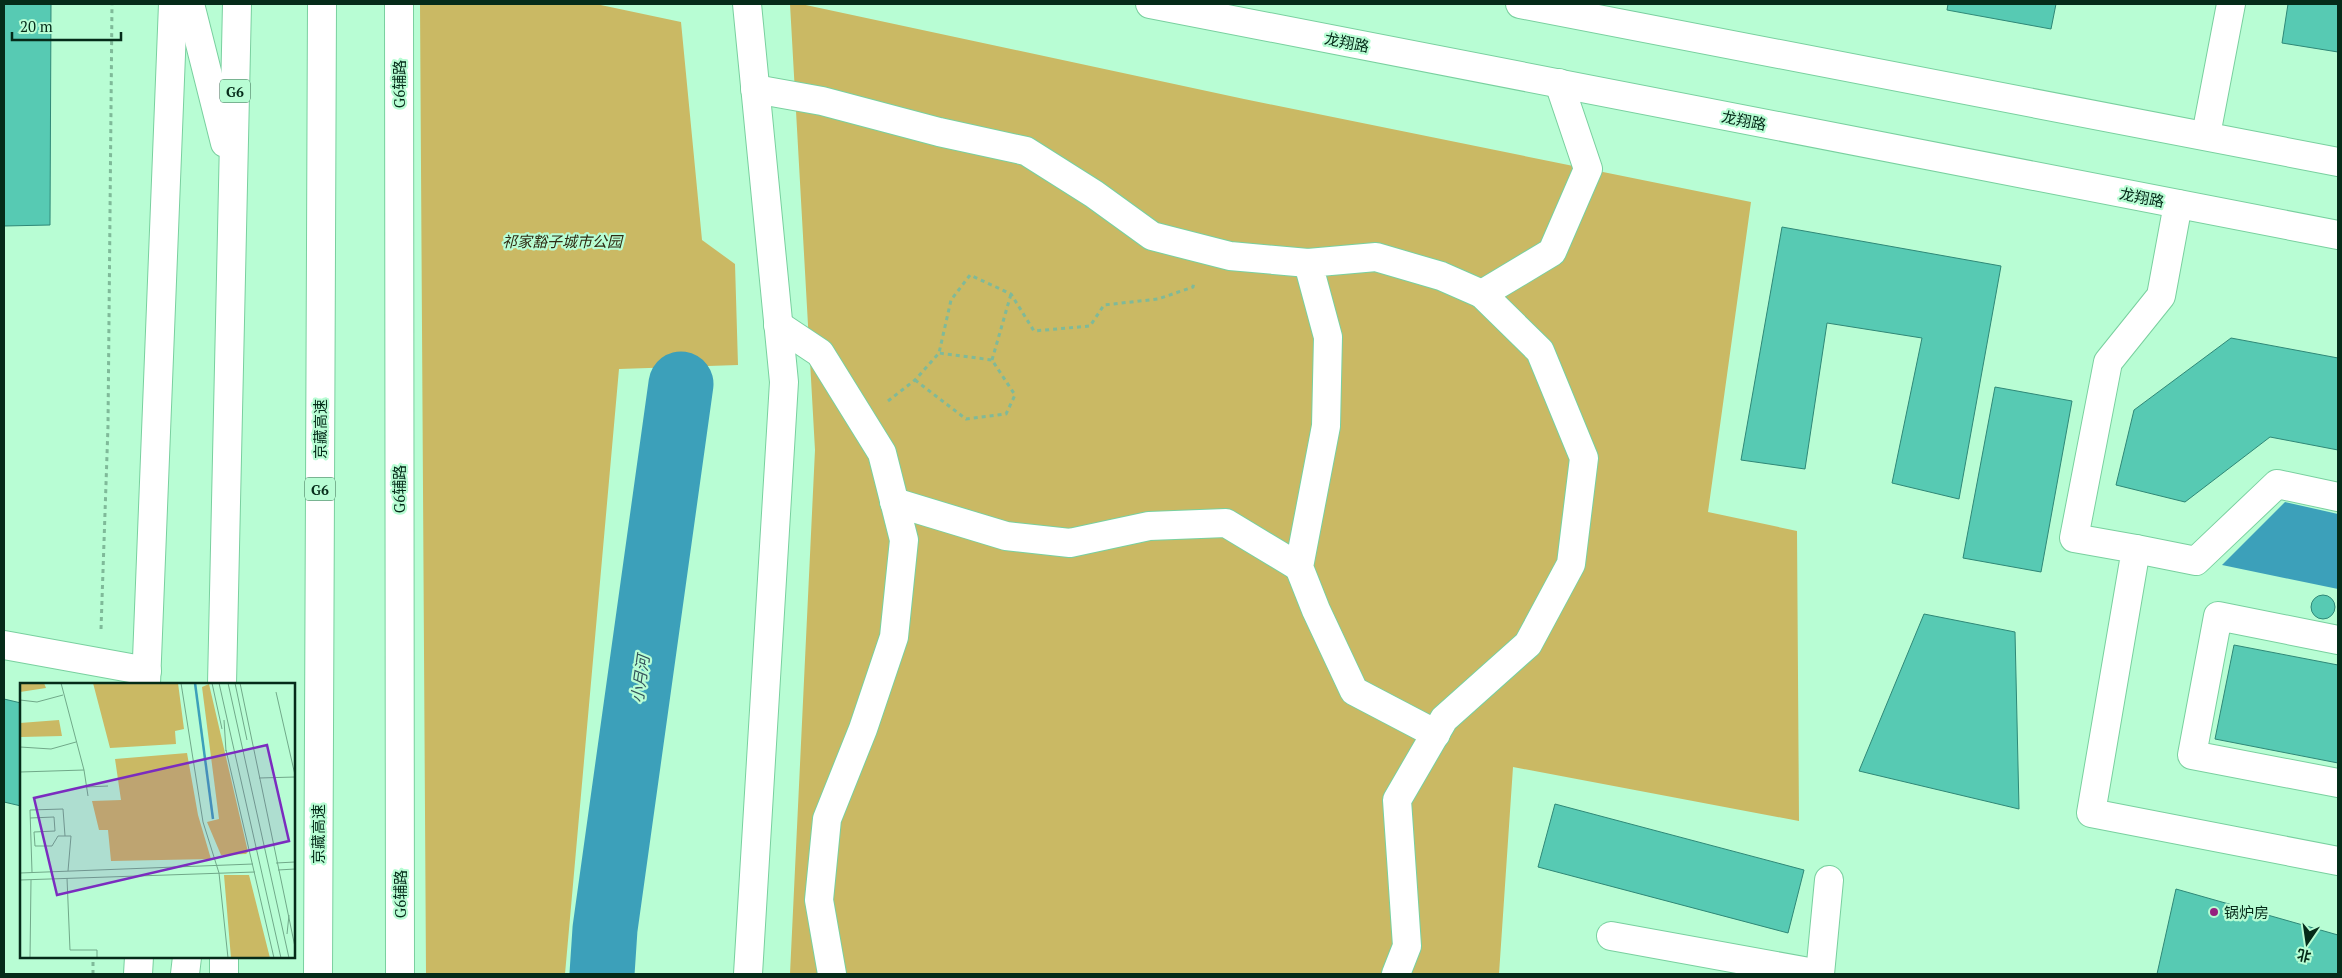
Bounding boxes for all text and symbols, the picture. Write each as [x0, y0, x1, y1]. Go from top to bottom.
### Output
scale bar [12, 10, 121, 42]
text: 20 m [20, 16, 53, 36]
street label: 龙翔路 [1323, 28, 1371, 56]
street label: G6辅路 [389, 60, 409, 108]
road number: G6 [220, 80, 250, 102]
street label: 龙翔路 [1720, 106, 1768, 134]
street label: 龙翔路 [2118, 183, 2166, 211]
park label: 祁家豁子城市公园 [502, 231, 624, 251]
street label: 京藏高速 [310, 399, 330, 459]
street label: G6辅路 [389, 465, 409, 513]
road number: G6 [305, 478, 335, 500]
water label: 小月河 [626, 651, 655, 704]
inset map [20, 683, 295, 958]
street label: 京藏高速 [308, 804, 328, 864]
street label: G6辅路 [390, 870, 410, 918]
place label: 锅炉房 [2224, 902, 2269, 922]
marker: 锅炉房 [2208, 906, 2220, 918]
north arrow [2282, 918, 2332, 968]
text: 北 [2295, 945, 2313, 967]

